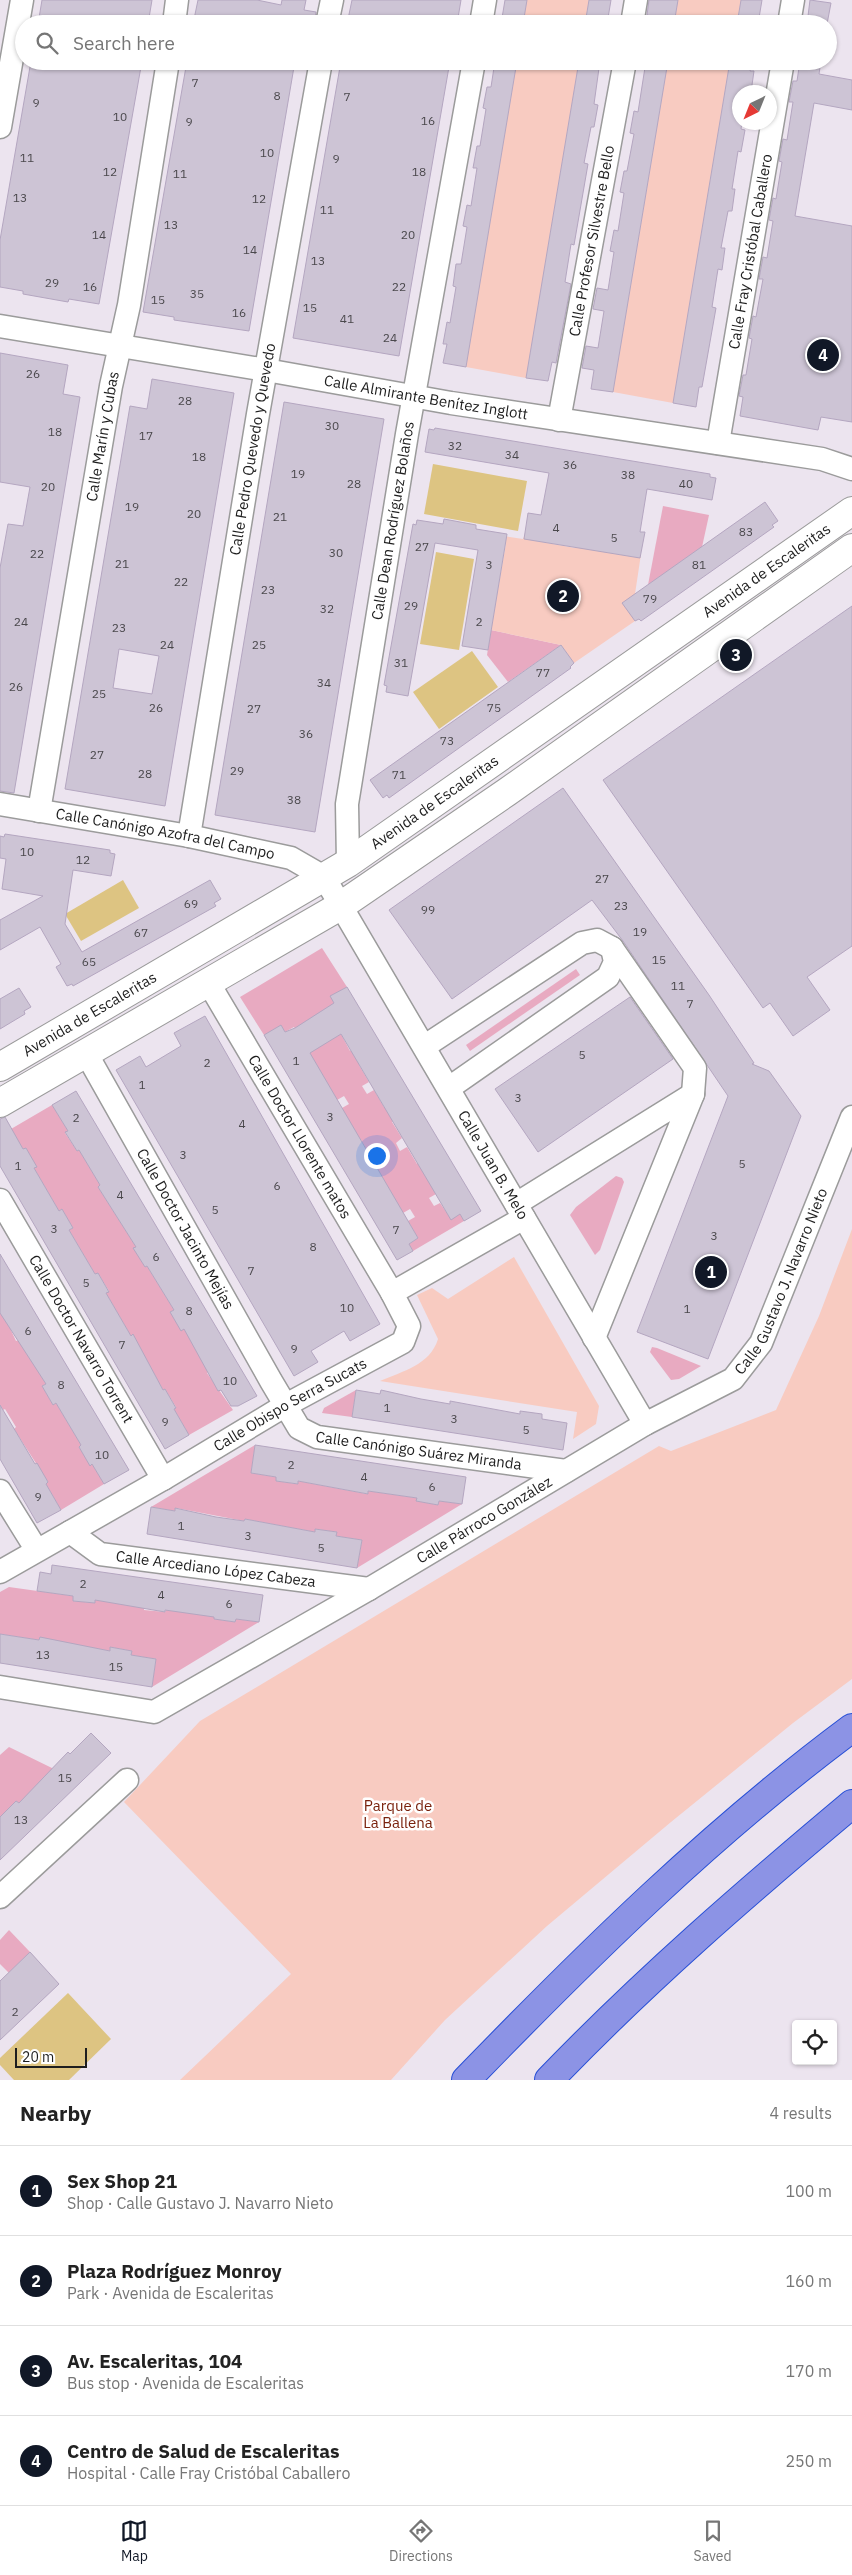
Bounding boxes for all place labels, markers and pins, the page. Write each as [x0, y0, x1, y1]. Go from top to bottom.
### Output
pin: 4 [807, 336, 839, 374]
pin: 2 [547, 577, 579, 615]
pin: 3 [720, 636, 752, 674]
pin: 1 [695, 1253, 727, 1291]

